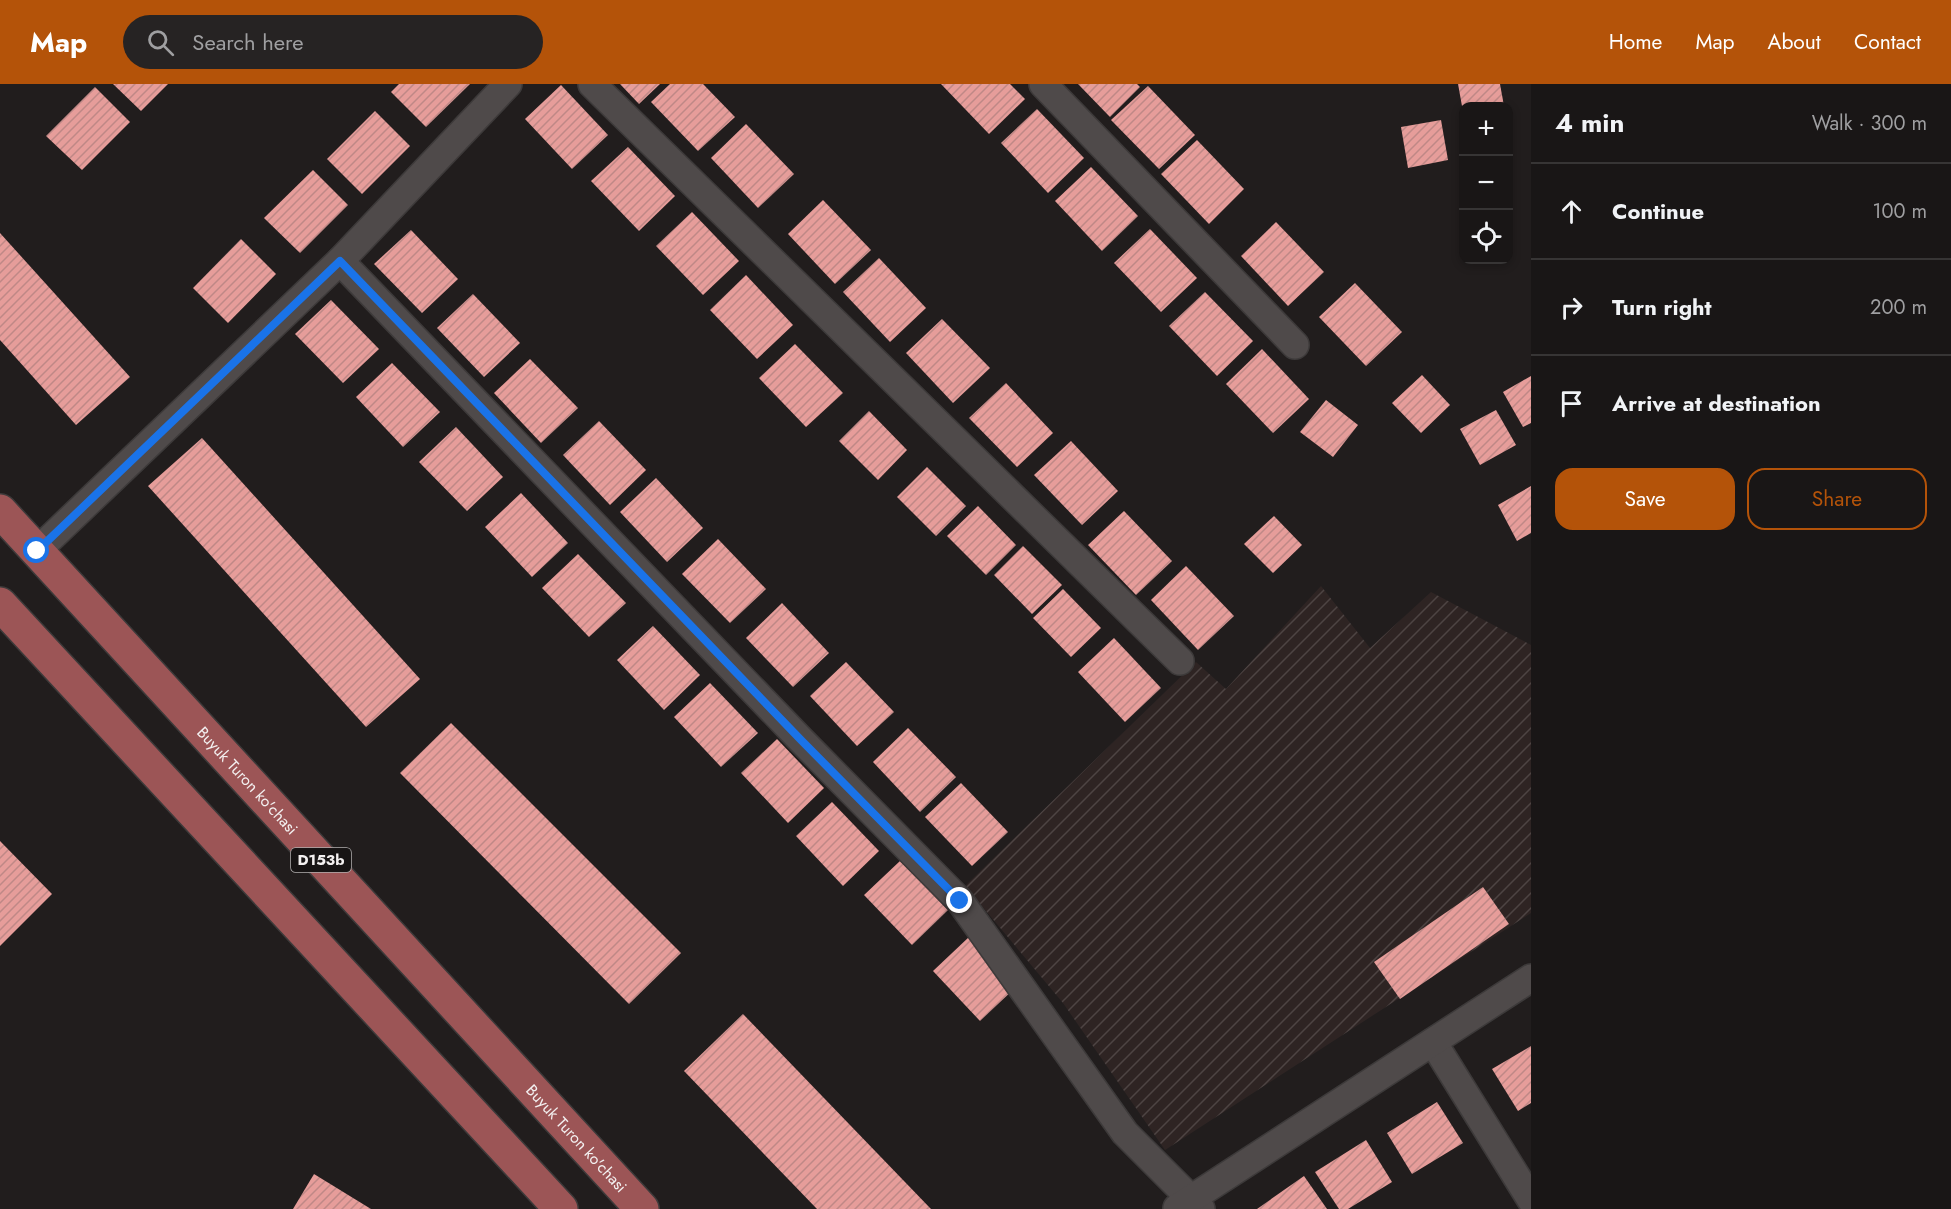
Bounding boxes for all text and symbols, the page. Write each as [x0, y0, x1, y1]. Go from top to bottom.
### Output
search box [123, 15, 543, 69]
text: Map [30, 22, 87, 63]
icon: search [144, 26, 177, 59]
text: Search here [192, 26, 304, 58]
text: Home [1609, 27, 1662, 57]
text: Map [1695, 27, 1735, 57]
text: About [1768, 27, 1821, 57]
text: Contact [1854, 27, 1921, 57]
map controls [1459, 102, 1513, 264]
button: + [1459, 102, 1513, 156]
text: 4 min [1555, 104, 1624, 142]
text: Walk · 300 m [1812, 109, 1927, 138]
button: − [1459, 156, 1513, 210]
icon: ahead [1555, 195, 1588, 228]
text: Continue [1612, 195, 1704, 227]
text: 100 m [1872, 197, 1927, 226]
button: locate [1459, 210, 1513, 264]
icon: right [1555, 291, 1588, 324]
text: Turn right [1612, 291, 1712, 323]
text: 200 m [1870, 293, 1927, 322]
icon: arrive [1555, 387, 1588, 420]
text: Arrive at destination [1612, 387, 1821, 419]
button: Save [1555, 468, 1735, 530]
button: Share [1747, 468, 1927, 530]
route start [23, 537, 49, 563]
street label: Buyuk Turon ko'chasi [192, 721, 304, 840]
road number: D153b [291, 848, 351, 872]
route end [946, 887, 972, 913]
street label: Buyuk Turon ko'chasi [521, 1079, 633, 1197]

